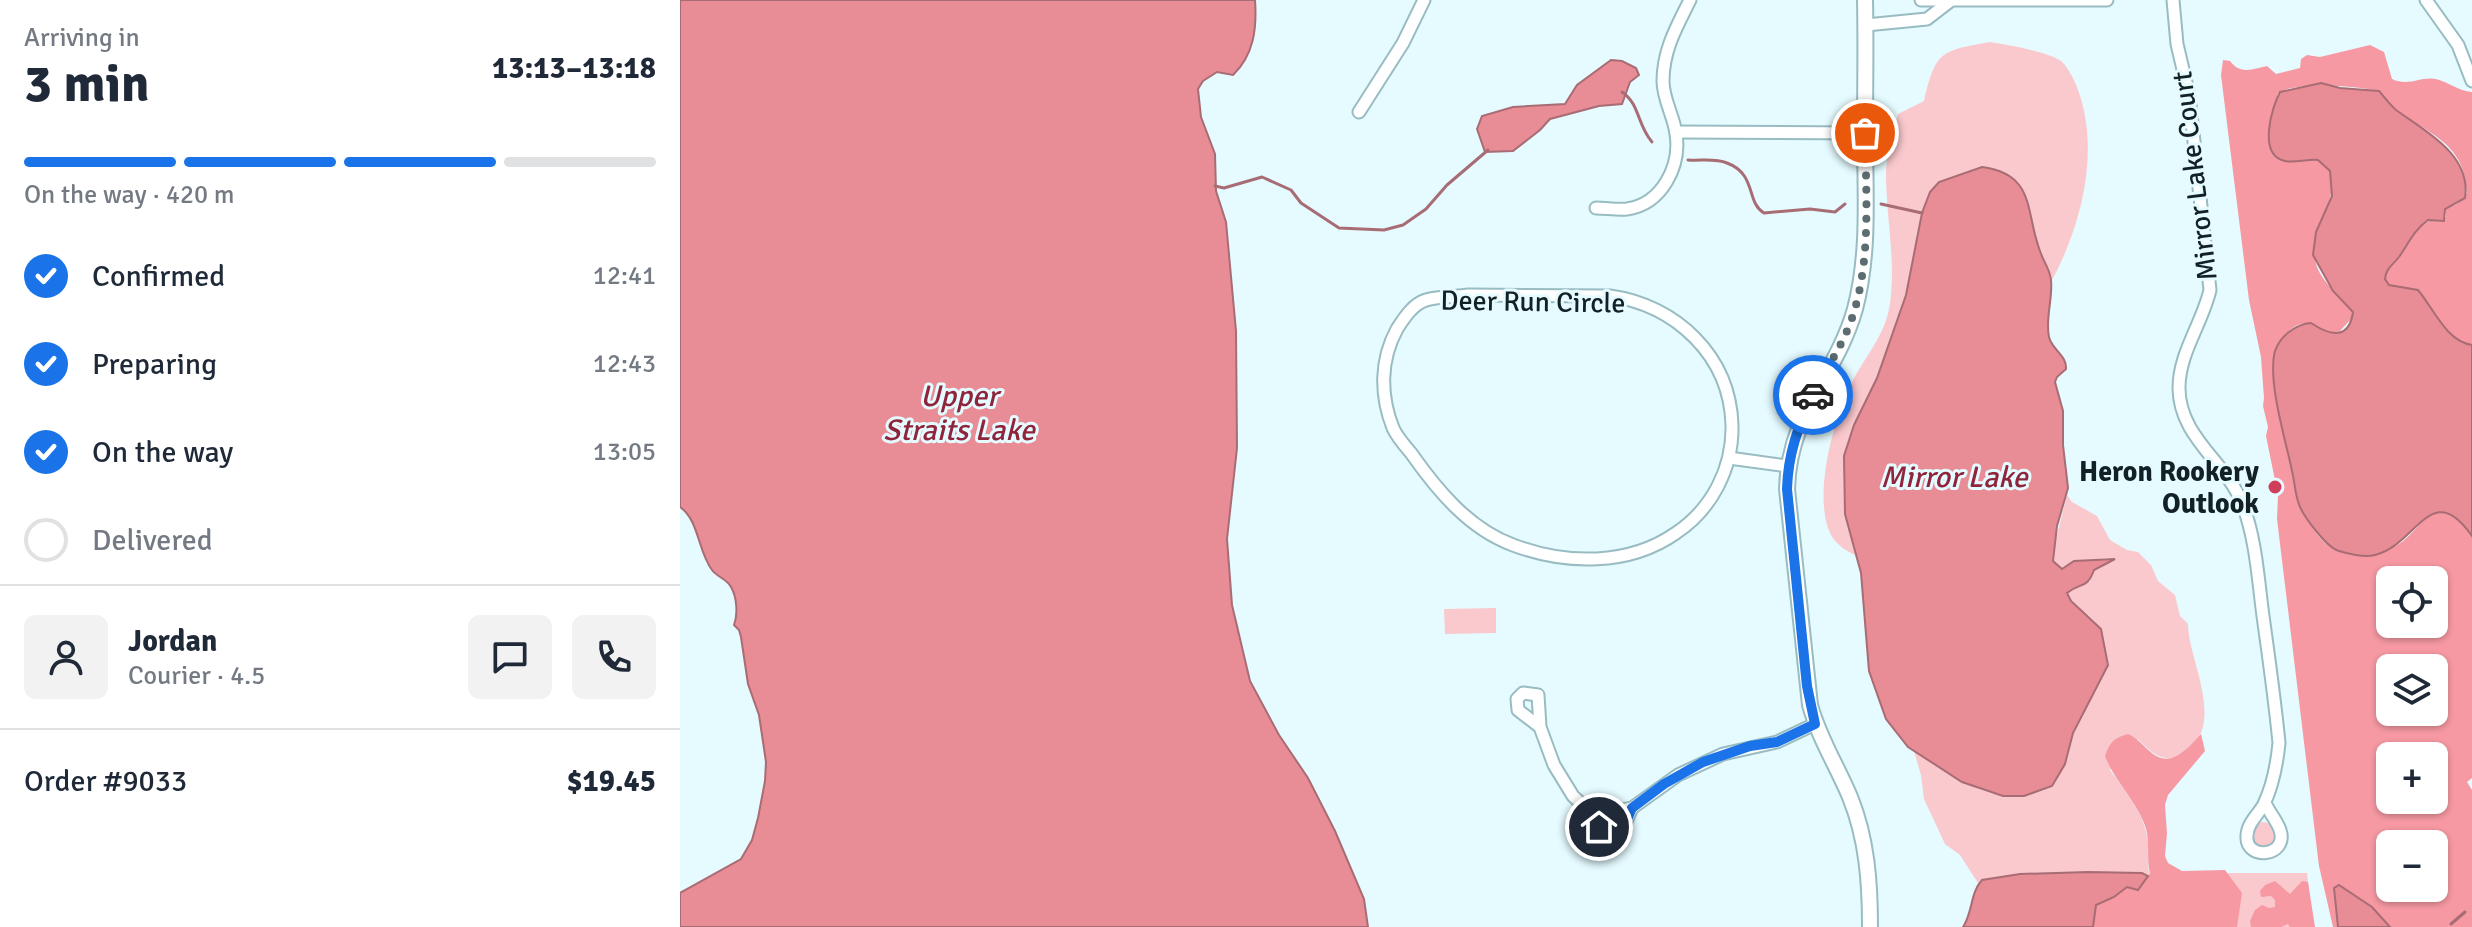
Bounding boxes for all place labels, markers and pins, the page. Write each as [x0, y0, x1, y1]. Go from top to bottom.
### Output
pin [1831, 99, 1899, 167]
place label: Heron Rookery Outlook [2079, 455, 2259, 521]
marker: Heron Rookery Outlook [2266, 478, 2284, 496]
pin [1565, 793, 1633, 861]

